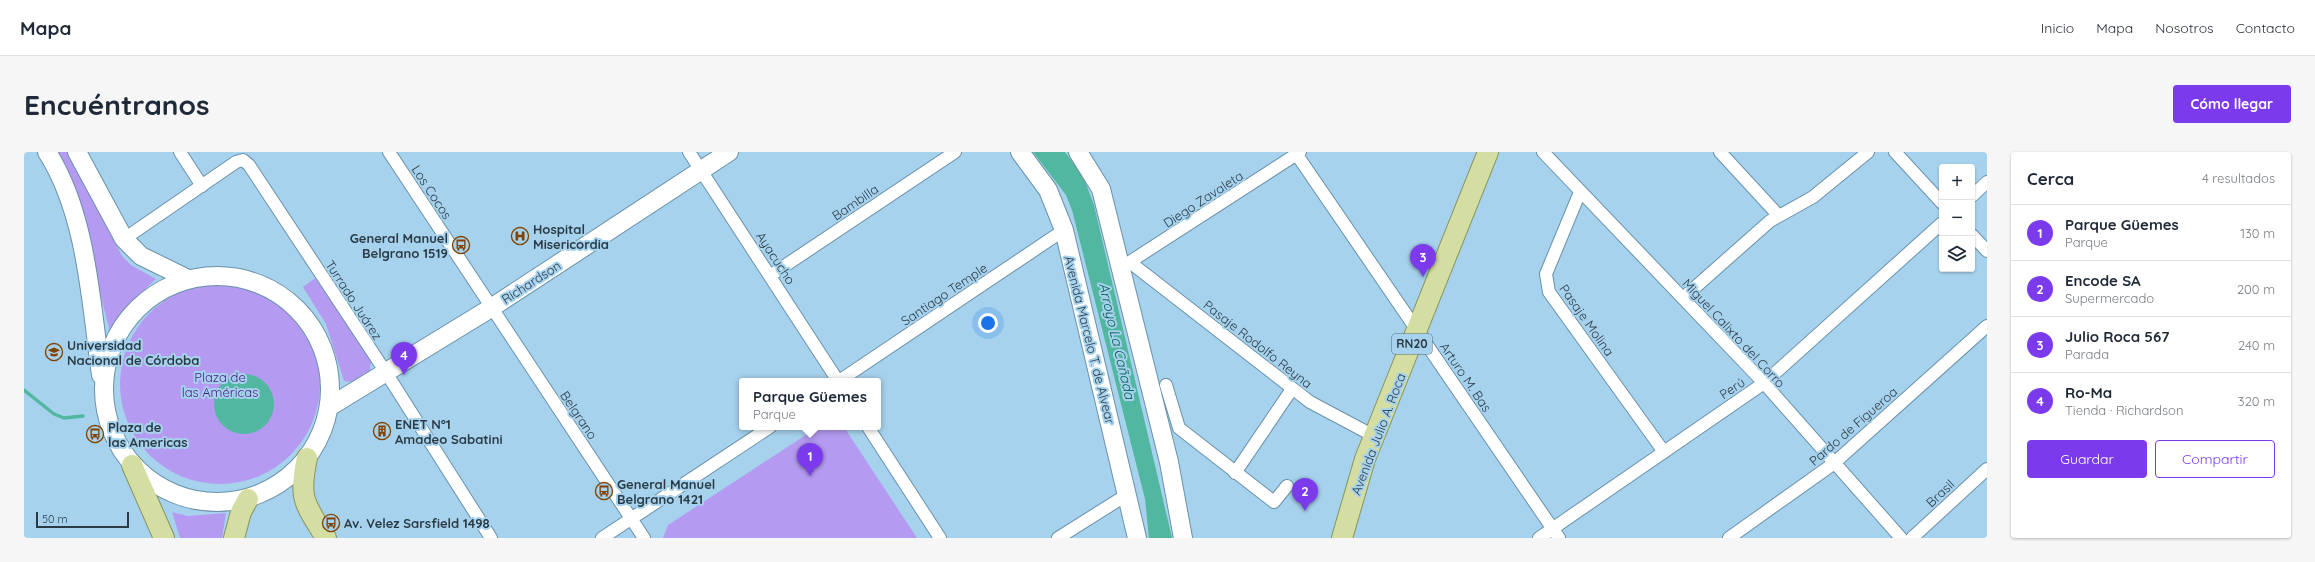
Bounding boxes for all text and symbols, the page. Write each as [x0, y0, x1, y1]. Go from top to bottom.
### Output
text: Mapa [20, 16, 71, 40]
text: Inicio [2041, 19, 2074, 37]
text: Mapa [2096, 19, 2133, 37]
text: Nosotros [2155, 19, 2214, 37]
text: Contacto [2236, 19, 2295, 37]
button: Cómo llegar [2173, 85, 2291, 123]
text: Encuéntranos [24, 87, 209, 122]
street label: Los Cocos [409, 162, 455, 222]
map controls [1939, 164, 1975, 272]
button: + [1939, 164, 1975, 200]
street label: Diego Zavaleta [1160, 167, 1246, 231]
text: Cerca [2027, 168, 2074, 189]
text: 4 resultados [2202, 170, 2275, 186]
street label: Bambilla [829, 181, 881, 223]
button: − [1939, 200, 1975, 236]
text: Parque Güemes [2065, 215, 2179, 234]
place label: Hospital Misericordia [533, 221, 609, 252]
text: 1 [2037, 225, 2043, 241]
text: 130 m [2240, 225, 2275, 241]
hospital icon: Hospital Misericordia [510, 226, 530, 246]
street label: Ayacucho [753, 229, 799, 287]
place label: General Manuel Belgrano 1519 [350, 230, 448, 261]
text: Parque [2065, 234, 2108, 250]
bus stop icon: General Manuel Belgrano 1519 [451, 235, 471, 255]
button: layers [1939, 236, 1975, 272]
pin: 3 [1410, 244, 1436, 277]
street label: Avenida Marcelo T. de Alvear [1061, 254, 1119, 426]
street label: Turrado Juárez [322, 257, 386, 343]
street label: Richardson [498, 257, 564, 307]
street label: Santiago Temple [898, 259, 990, 329]
text: Encode SA [2065, 271, 2141, 290]
street label: Miguel Calixto del Corro [1679, 275, 1789, 391]
water label: Arroyo La Cañada [1095, 281, 1140, 403]
street label: Pasaje Molina [1556, 281, 1618, 359]
text: 2 [2036, 281, 2044, 297]
text: 200 m [2237, 281, 2275, 297]
text: Supermercado [2065, 290, 2154, 306]
street label: Pasaje Rodolfo Reyna [1200, 297, 1316, 391]
your location [978, 313, 998, 333]
text: Julio Roca 567 [2065, 327, 2169, 346]
road number: RN20 [1392, 334, 1432, 354]
place label: Universidad Nacional de Córdoba [67, 337, 199, 368]
text: 3 [2037, 337, 2043, 353]
text: 240 m [2238, 337, 2275, 353]
street label: Arturo M. Bas [1437, 339, 1495, 415]
school or university icon: Universidad Nacional de Córdoba [44, 342, 64, 362]
pin: 4 [391, 342, 417, 375]
text: Parada [2065, 346, 2109, 362]
park label: Plaza de las Américas [182, 369, 258, 400]
street label: Avenida Julio A. Roca [1347, 371, 1409, 497]
street label: Perú [1716, 374, 1748, 402]
popup [739, 378, 881, 430]
street label: Pardo de Figueroa [1806, 383, 1900, 469]
text: Ro-Ma [2065, 383, 2112, 402]
text: Parque Güemes [753, 387, 867, 406]
street label: Belgrano [557, 388, 601, 442]
text: 4 [2036, 393, 2044, 409]
text: 320 m [2238, 393, 2275, 409]
text: Tienda · Richardson [2065, 402, 2183, 418]
text: Parque [753, 406, 796, 422]
place label: ENET N°1 Amadeo Sabatini [395, 416, 503, 447]
place label: Plaza de las Americas [108, 419, 187, 450]
building icon: ENET N°1 Amadeo Sabatini [372, 421, 392, 441]
bus stop icon: Plaza de las Americas [85, 424, 105, 444]
button: Guardar [2027, 440, 2147, 478]
button: Compartir [2155, 440, 2275, 478]
pin: 1 [797, 443, 823, 476]
place label: General Manuel Belgrano 1421 [617, 476, 715, 507]
street label: Brasil [1922, 476, 1958, 510]
pin: 2 [1292, 478, 1318, 511]
bus stop icon: General Manuel Belgrano 1421 [594, 481, 614, 501]
scale bar [36, 510, 129, 529]
text: 50 m [42, 512, 68, 526]
bus stop icon: Av. Velez Sarsfield 1498 [321, 513, 341, 533]
place label: Av. Velez Sarsfield 1498 [344, 515, 490, 531]

